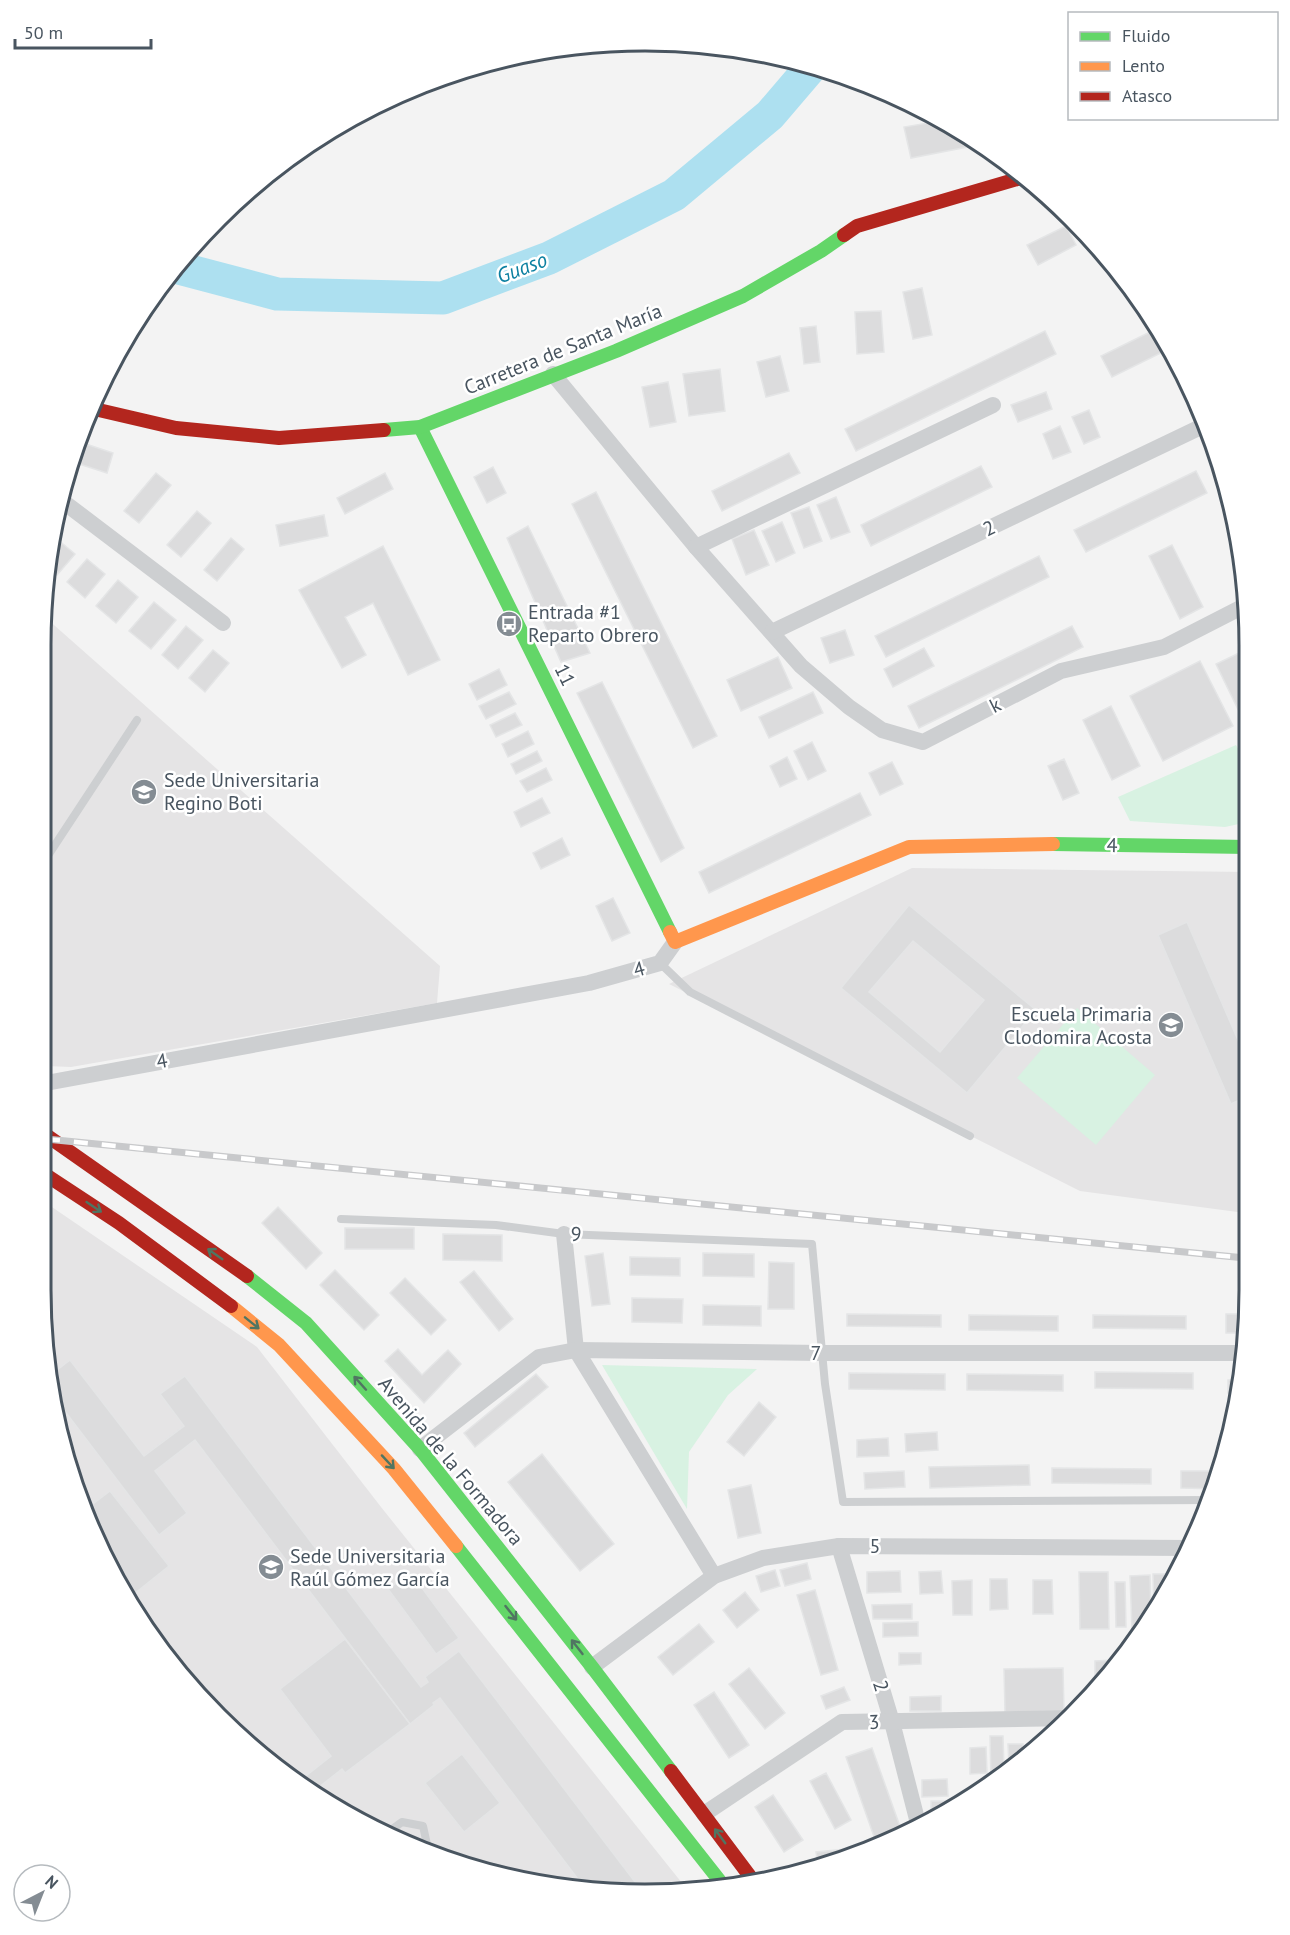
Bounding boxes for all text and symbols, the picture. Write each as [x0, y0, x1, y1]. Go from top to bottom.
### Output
scale bar [15, 12, 152, 50]
legend [1068, 12, 1278, 120]
text: 50 m [24, 21, 63, 44]
text: Fluido [1122, 24, 1170, 47]
text: Lento [1122, 54, 1165, 77]
text: Atasco [1122, 84, 1172, 107]
water label: Guaso [493, 246, 551, 289]
street label: Carretera de Santa María [460, 297, 666, 401]
street label: 2 [978, 514, 1000, 542]
place label: Entrada #1 Reparto Obrero [528, 599, 659, 648]
bus stop icon: Entrada #1 Reparto Obrero [494, 609, 524, 639]
street label: 11 [549, 659, 581, 691]
street label: k [985, 691, 1006, 719]
place label: Sede Universitaria Regino Boti [164, 767, 319, 816]
school or university icon: Sede Universitaria Regino Boti [129, 777, 159, 807]
street label: 4 [1106, 832, 1118, 858]
street label: 4 [630, 955, 648, 983]
place label: Escuela Primaria Clodomira Acosta [1004, 1001, 1152, 1050]
school or university icon: Escuela Primaria Clodomira Acosta [1156, 1010, 1186, 1040]
street label: 4 [154, 1047, 170, 1075]
one-way arrow [86, 1201, 102, 1213]
street label: 9 [570, 1221, 582, 1247]
one-way arrow [208, 1248, 224, 1260]
one-way arrow [243, 1316, 259, 1329]
street label: 7 [811, 1340, 821, 1366]
street label: Avenida de la Formadora [373, 1371, 529, 1551]
one-way arrow [353, 1376, 367, 1391]
one-way arrow [381, 1454, 395, 1469]
street label: 5 [870, 1533, 880, 1559]
place label: Sede Universitaria Raúl Gómez García [290, 1543, 450, 1592]
school or university icon: Sede Universitaria Raúl Gómez García [256, 1552, 286, 1582]
one-way arrow [504, 1605, 517, 1621]
one-way arrow [571, 1640, 584, 1656]
street label: 2 [867, 1677, 895, 1695]
street label: 3 [868, 1709, 880, 1735]
one-way arrow [714, 1829, 726, 1845]
north arrow [12, 1863, 72, 1923]
text: N [41, 1871, 63, 1893]

